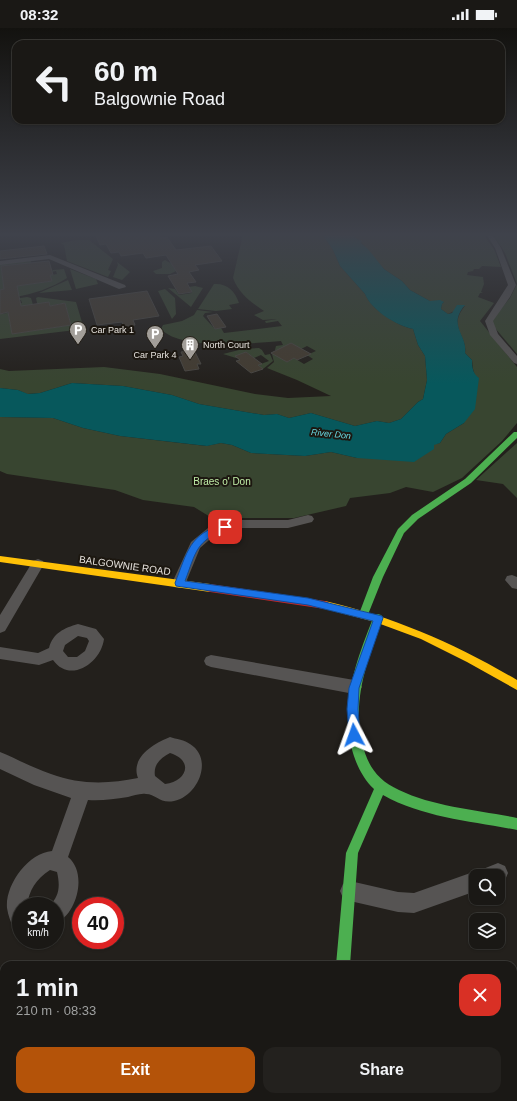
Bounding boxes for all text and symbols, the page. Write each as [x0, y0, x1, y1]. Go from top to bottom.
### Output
text: 08:32 [20, 6, 58, 23]
icon: left [28, 56, 80, 108]
text: 60 m [94, 56, 158, 87]
text: Balgownie Road [94, 89, 225, 109]
parking icon: Car Park 1 [68, 320, 88, 345]
parking icon: Car Park 4 [145, 324, 165, 349]
place label: Car Park 1 [91, 325, 134, 335]
building icon: North Court [180, 335, 200, 360]
place label: North Court [203, 340, 250, 350]
place label: Car Park 4 [133, 350, 177, 360]
water label: River Don [311, 427, 351, 441]
park label: Braes o' Don [193, 476, 251, 487]
pin [208, 510, 242, 544]
icon: arrive [214, 516, 236, 538]
street label: BALGOWNIE ROAD [78, 554, 171, 577]
position arrow [333, 714, 375, 756]
map controls [469, 869, 505, 949]
button: search [469, 869, 505, 905]
speed limit sign: 40 [72, 897, 124, 949]
text: 34 [27, 907, 49, 929]
button: layers [469, 913, 505, 949]
text: km/h [27, 927, 49, 938]
text: 1 min [16, 974, 79, 1001]
button: close [459, 974, 501, 1016]
text: 210 m · 08:33 [16, 1003, 96, 1018]
button: Exit [16, 1047, 255, 1093]
button: Share [263, 1047, 501, 1093]

